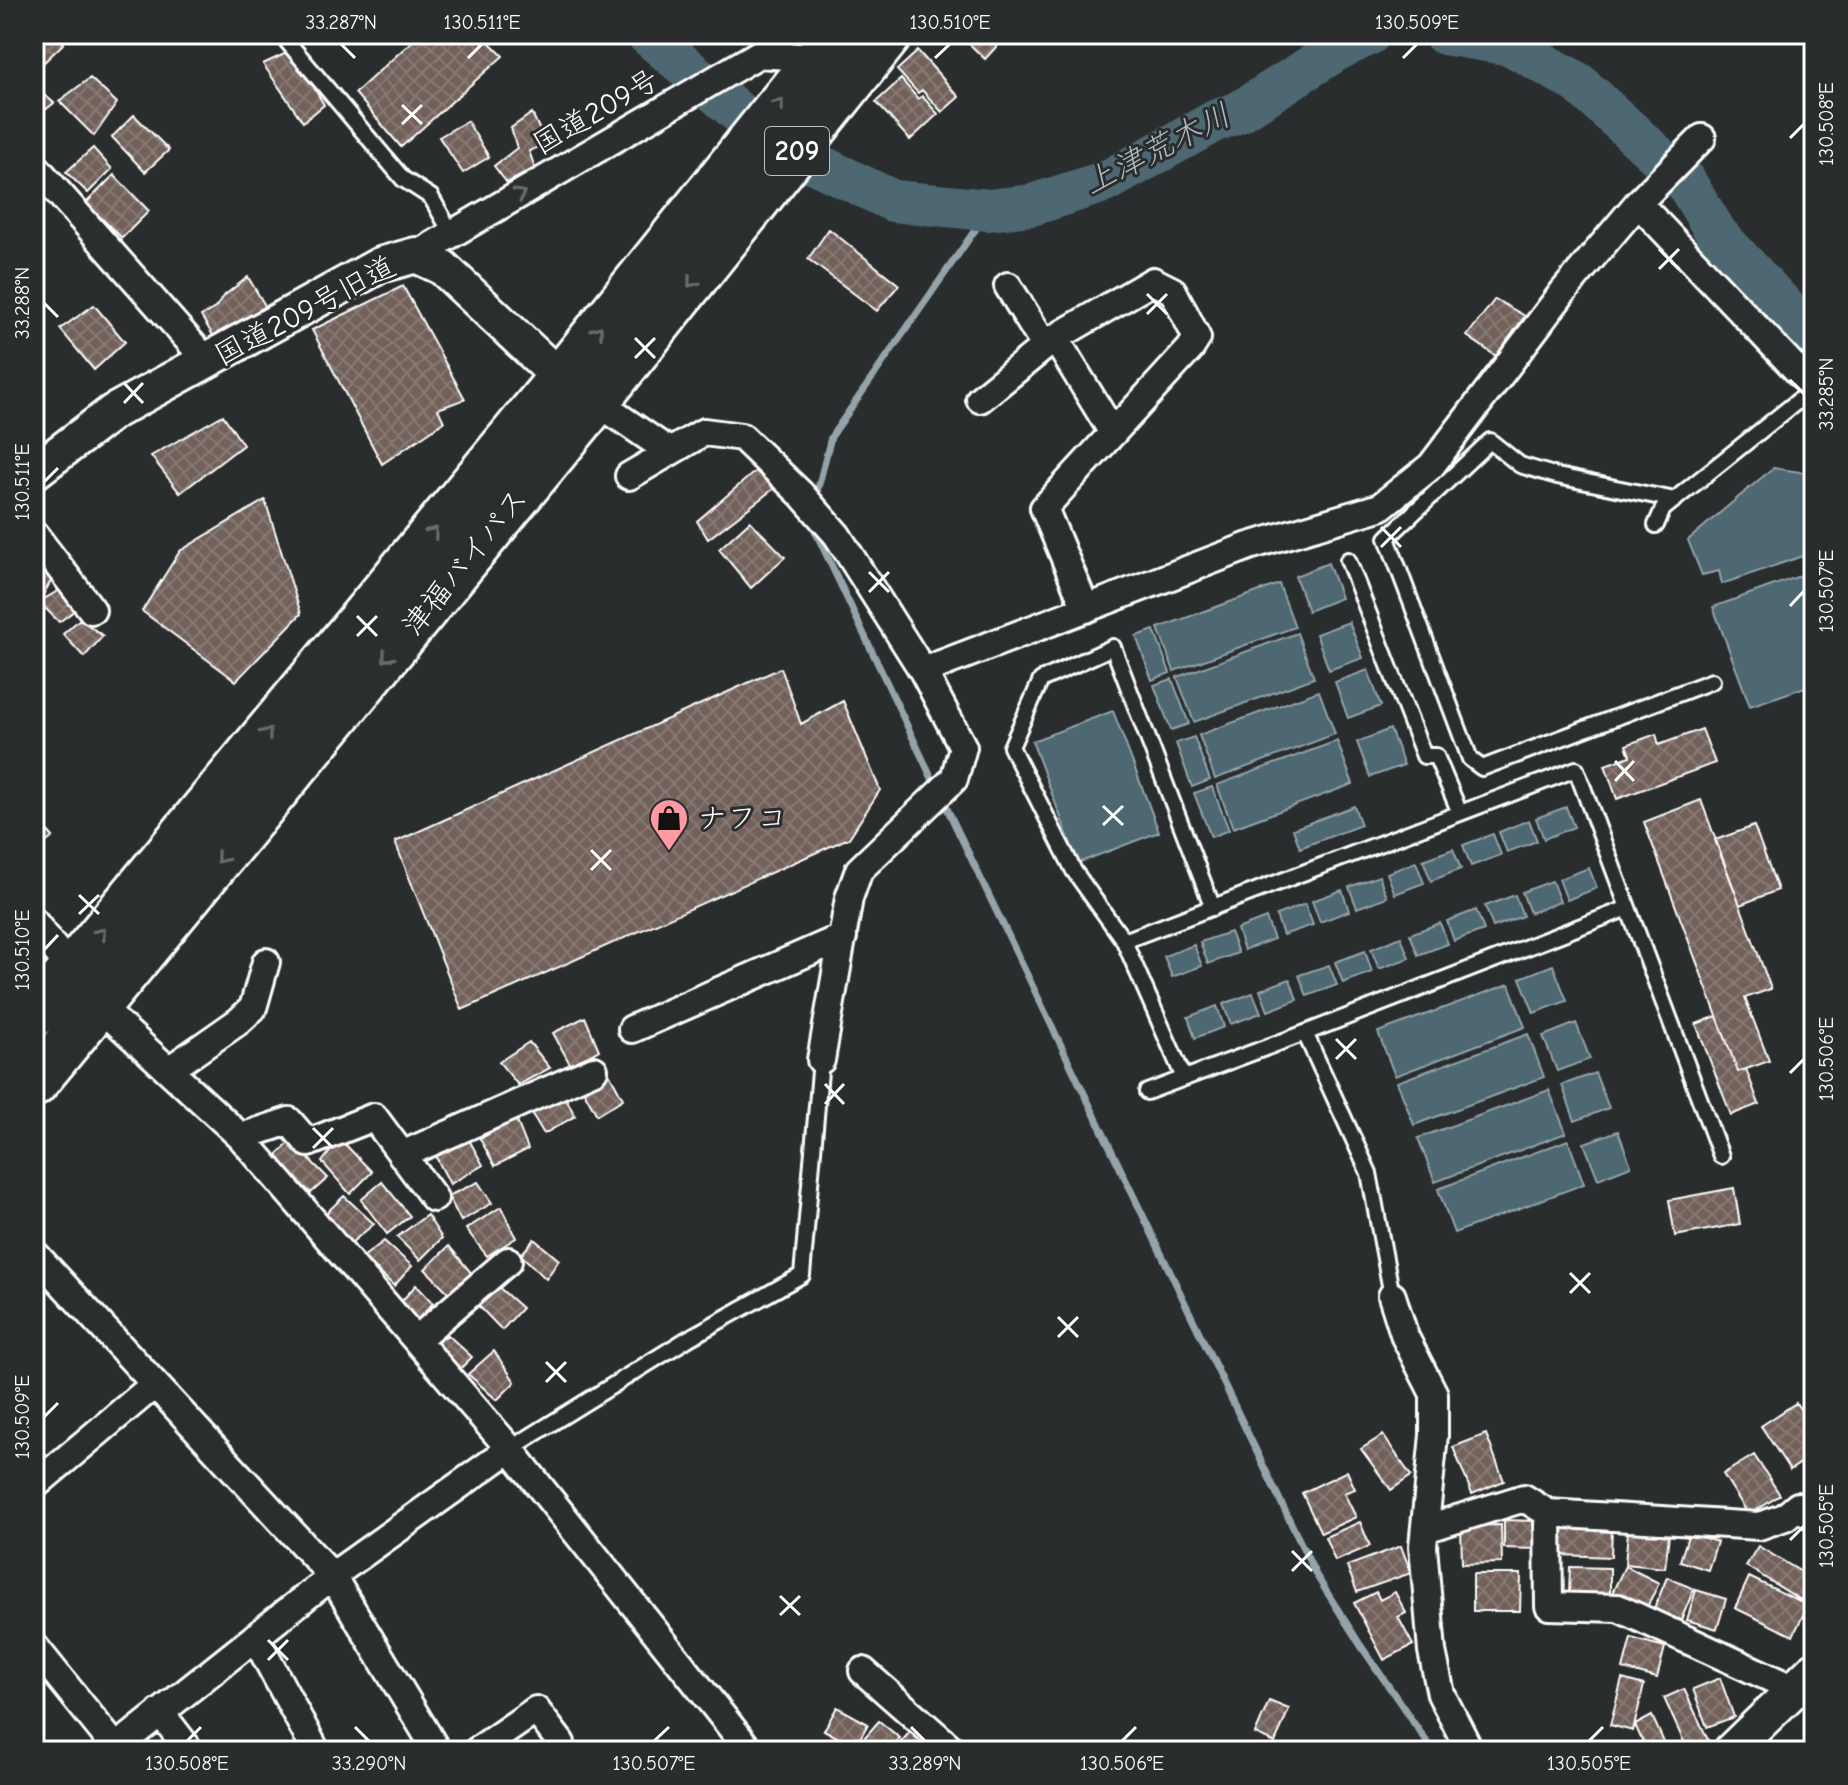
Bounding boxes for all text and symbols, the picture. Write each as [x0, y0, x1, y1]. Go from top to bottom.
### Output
text: 33.287°N [305, 11, 377, 34]
text: 130.511°E [444, 11, 520, 34]
text: 130.510°E [909, 11, 991, 34]
text: 130.509°E [1375, 11, 1459, 34]
street label: 国道209号 [527, 62, 665, 162]
text: 130.508°E [1815, 82, 1838, 166]
water label: 上津荒木川 [1077, 96, 1237, 202]
one-way arrow [769, 98, 783, 113]
road number: 209 [765, 127, 829, 175]
one-way arrow [511, 188, 526, 204]
street label: 国道209号旧道 [209, 249, 401, 373]
text: 33.288°N [11, 267, 34, 339]
one-way arrow [688, 273, 702, 288]
one-way arrow [588, 325, 602, 340]
text: 33.285°N [1815, 358, 1838, 431]
text: 130.511°E [11, 444, 34, 520]
street label: 津福バイパス [395, 481, 535, 643]
one-way arrow [423, 527, 438, 541]
text: 130.507°E [1815, 550, 1838, 632]
one-way arrow [382, 648, 397, 662]
one-way arrow [257, 727, 272, 742]
shop icon: ナフコ [648, 797, 690, 852]
place label: ナフコ [697, 801, 787, 836]
one-way arrow [217, 849, 231, 864]
text: 130.510°E [11, 909, 34, 991]
one-way arrow [91, 928, 106, 942]
text: 130.506°E [1815, 1017, 1838, 1101]
text: 130.509°E [11, 1375, 34, 1459]
text: 130.505°E [1815, 1484, 1838, 1568]
text: 130.508°E [145, 1752, 229, 1775]
text: 33.290°N [332, 1752, 406, 1775]
text: 130.507°E [613, 1752, 695, 1775]
text: 33.289°N [889, 1752, 961, 1775]
text: 130.506°E [1080, 1752, 1164, 1775]
text: 130.505°E [1547, 1752, 1631, 1775]

